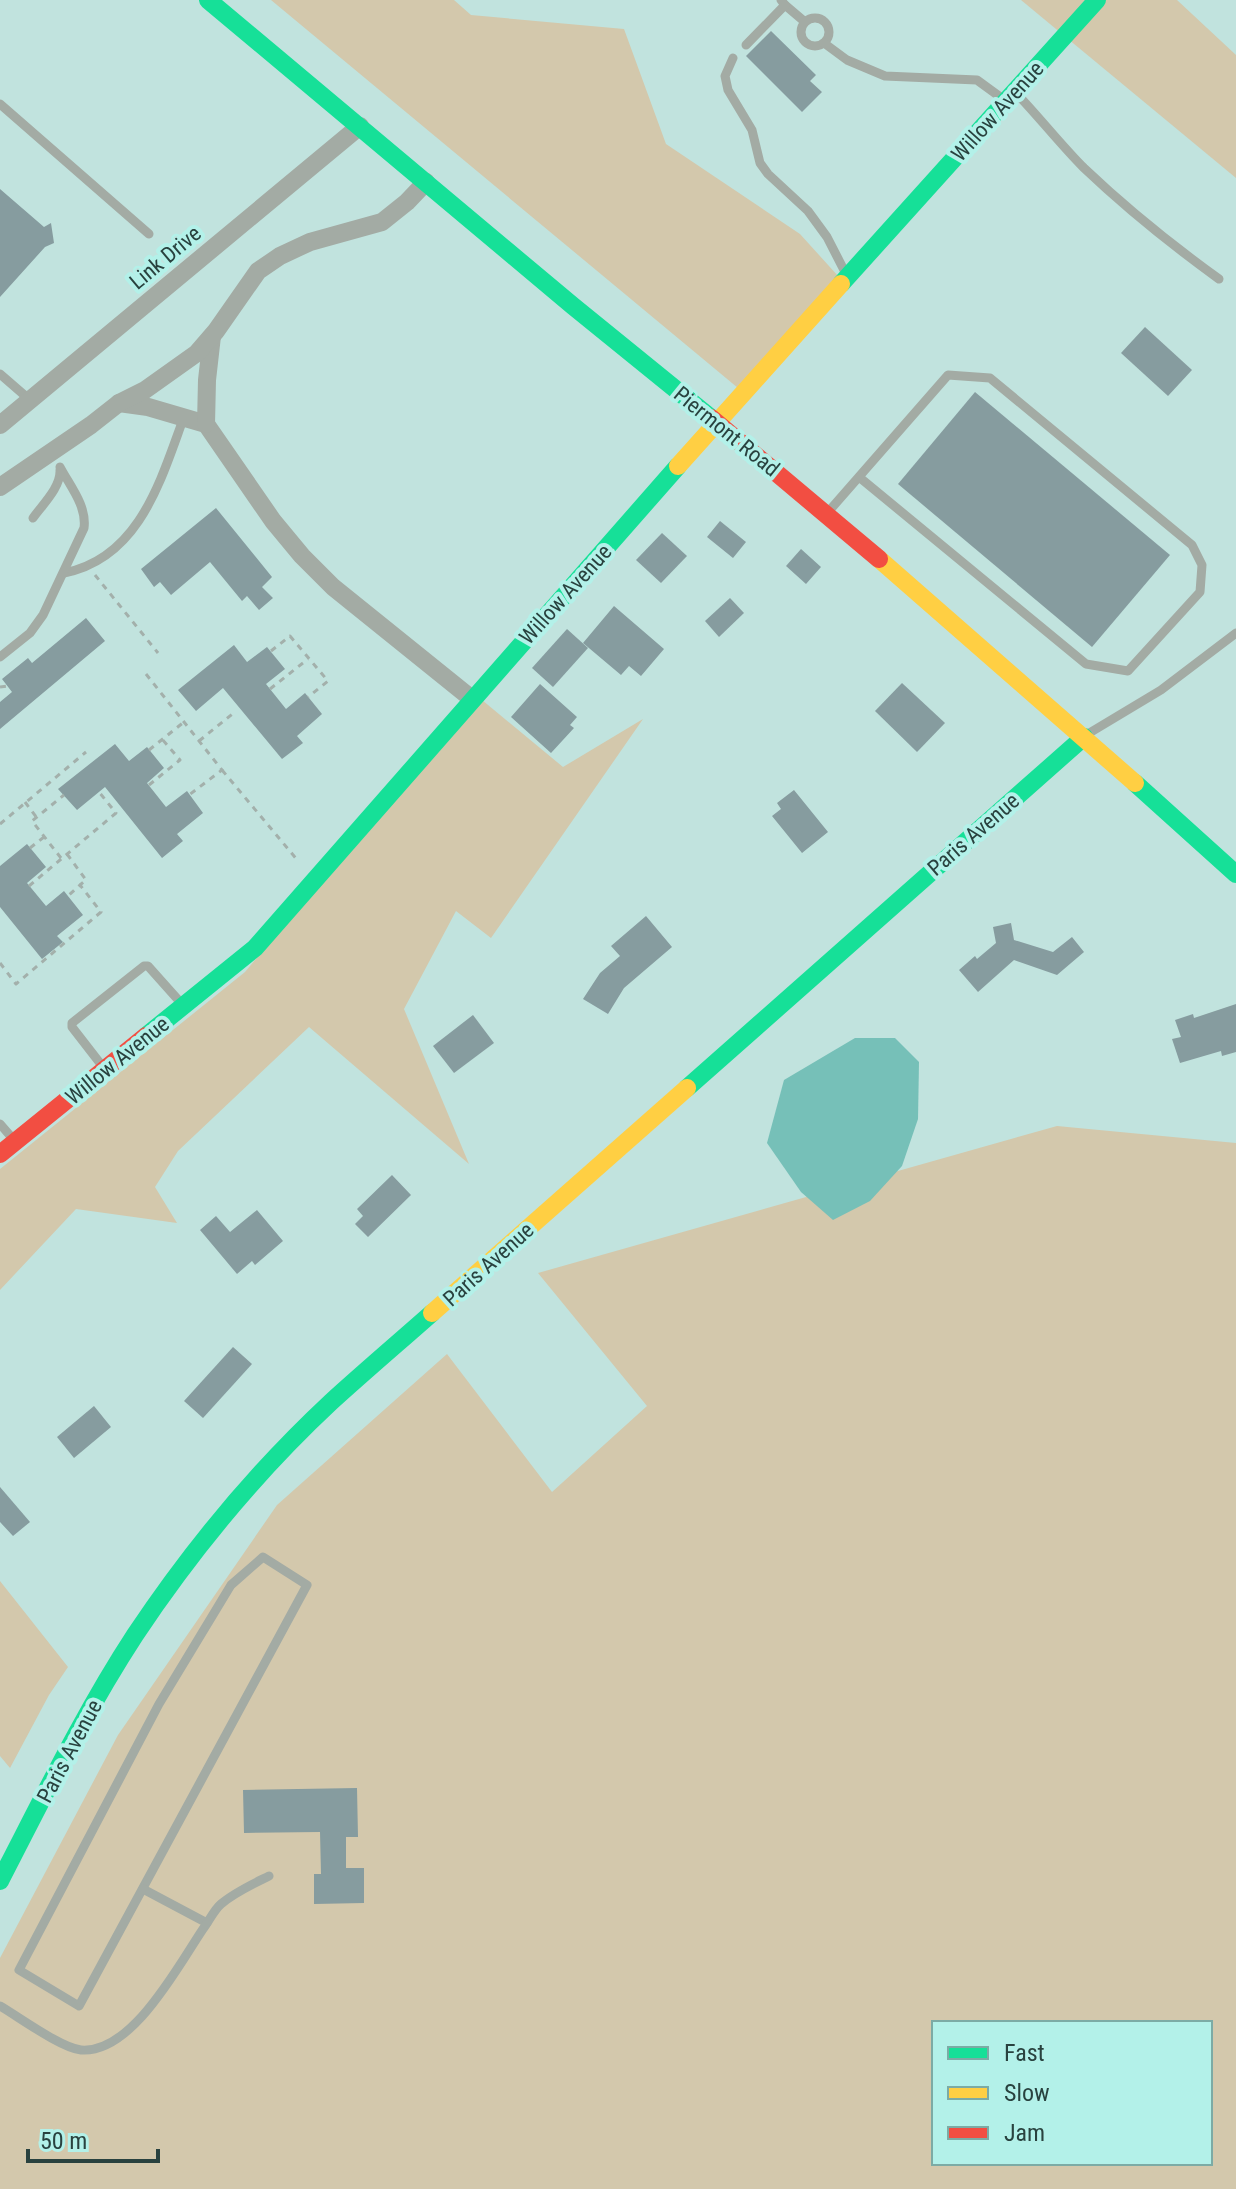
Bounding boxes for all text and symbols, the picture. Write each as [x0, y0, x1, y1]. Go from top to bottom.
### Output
street label: Willow Avenue [946, 56, 1049, 166]
street label: Link Drive [125, 220, 206, 294]
street label: Piermont Road [669, 381, 784, 481]
street label: Willow Avenue [514, 539, 617, 649]
street label: Paris Avenue [923, 788, 1024, 881]
street label: Willow Avenue [61, 1011, 174, 1110]
street label: Paris Avenue [438, 1217, 539, 1311]
street label: Paris Avenue [32, 1696, 107, 1807]
legend [932, 2021, 1212, 2165]
text: Fast [1004, 2039, 1045, 2067]
text: Slow [1004, 2079, 1050, 2107]
scale bar [28, 2113, 158, 2163]
text: Jam [1004, 2119, 1045, 2147]
text: 50 m [40, 2127, 87, 2155]

